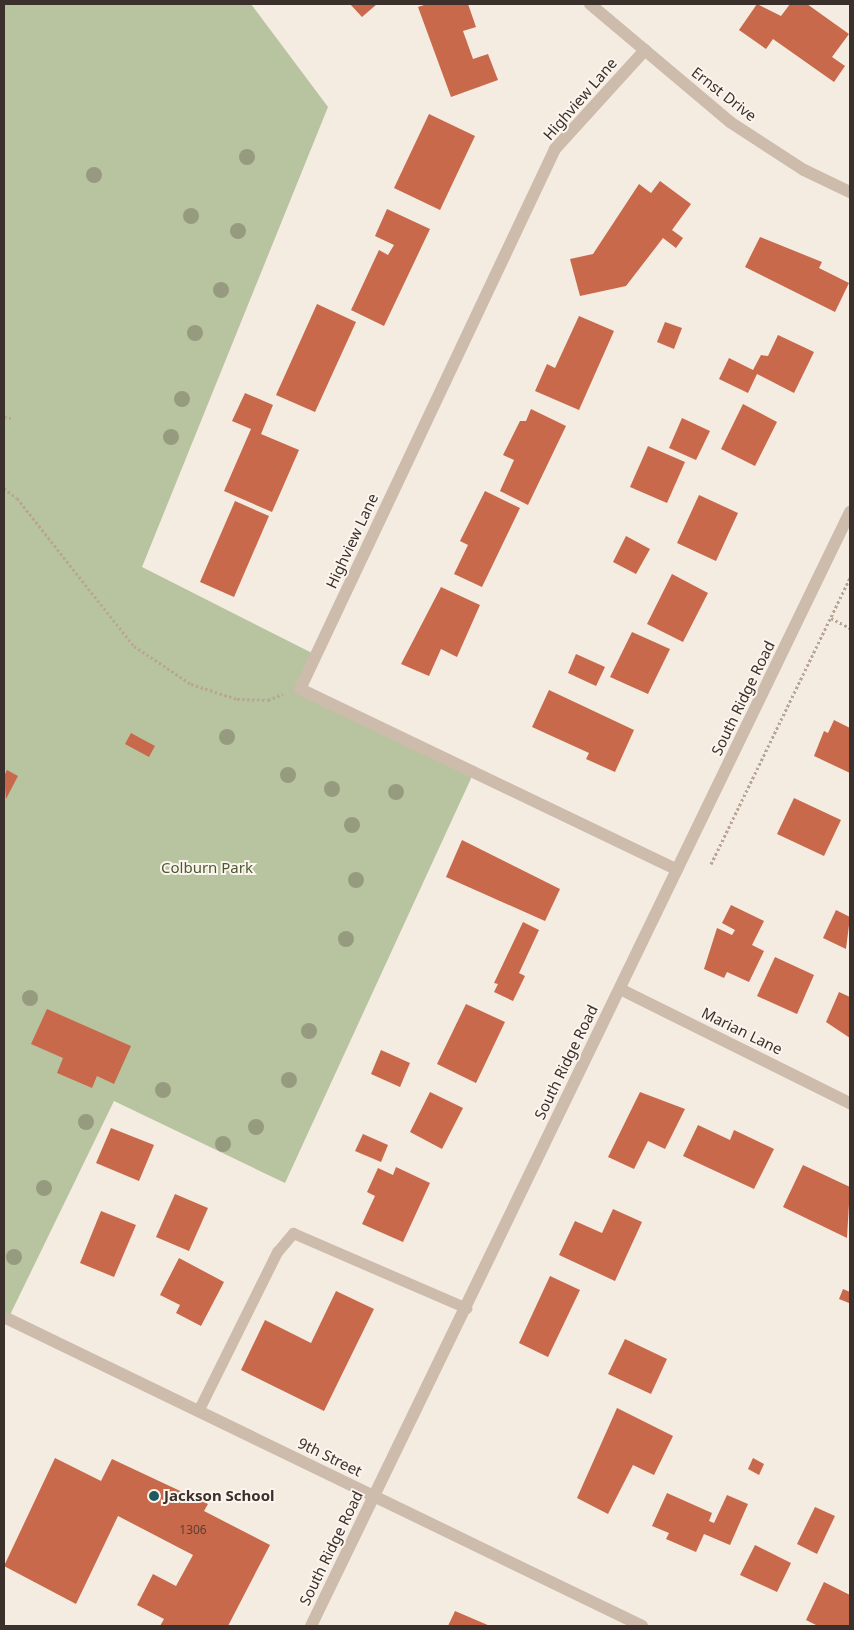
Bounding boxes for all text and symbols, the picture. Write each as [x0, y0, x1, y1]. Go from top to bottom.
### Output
street label: Highview Lane [539, 54, 621, 144]
street label: Ernst Drive [688, 63, 760, 125]
street label: Highview Lane [322, 491, 382, 591]
street label: South Ridge Road [707, 638, 779, 758]
park label: Colburn Park [161, 859, 253, 877]
street label: South Ridge Road [530, 1002, 602, 1122]
street label: Marian Lane [699, 1004, 785, 1058]
street label: 9th Street [295, 1434, 365, 1480]
place label: Jackson School [164, 1487, 275, 1505]
street label: South Ridge Road [295, 1488, 367, 1608]
marker: Jackson School [148, 1490, 160, 1502]
house number: 1306 [179, 1523, 207, 1537]

